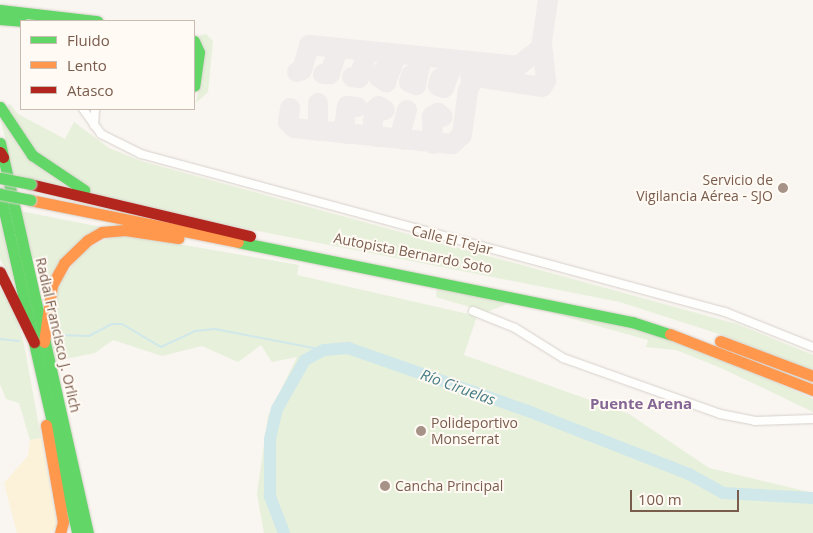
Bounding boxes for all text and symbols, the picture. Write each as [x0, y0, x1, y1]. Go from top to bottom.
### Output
legend [20, 20, 195, 110]
text: Fluido [67, 30, 110, 50]
text: Lento [67, 55, 107, 75]
text: Atasco [67, 80, 114, 100]
place label: Servicio de Vigilancia Aérea - SJO [636, 172, 773, 204]
marker: Servicio de Vigilancia Aérea - SJO [777, 182, 789, 194]
street label: Calle El Tejar [410, 222, 494, 258]
street label: Autopista Bernardo Soto [332, 229, 494, 277]
street label: Radial Francisco J. Orlich [32, 256, 84, 414]
water label: Río Ciruelas [418, 365, 498, 409]
district label: Puente Arena [590, 395, 692, 413]
place label: Polideportivo Monserrat [431, 415, 518, 448]
marker: Polideportivo Monserrat [415, 425, 427, 437]
place label: Cancha Principal [395, 478, 503, 494]
marker: Cancha Principal [379, 480, 391, 492]
scale bar [633, 480, 742, 512]
text: 100 m [638, 489, 682, 509]

